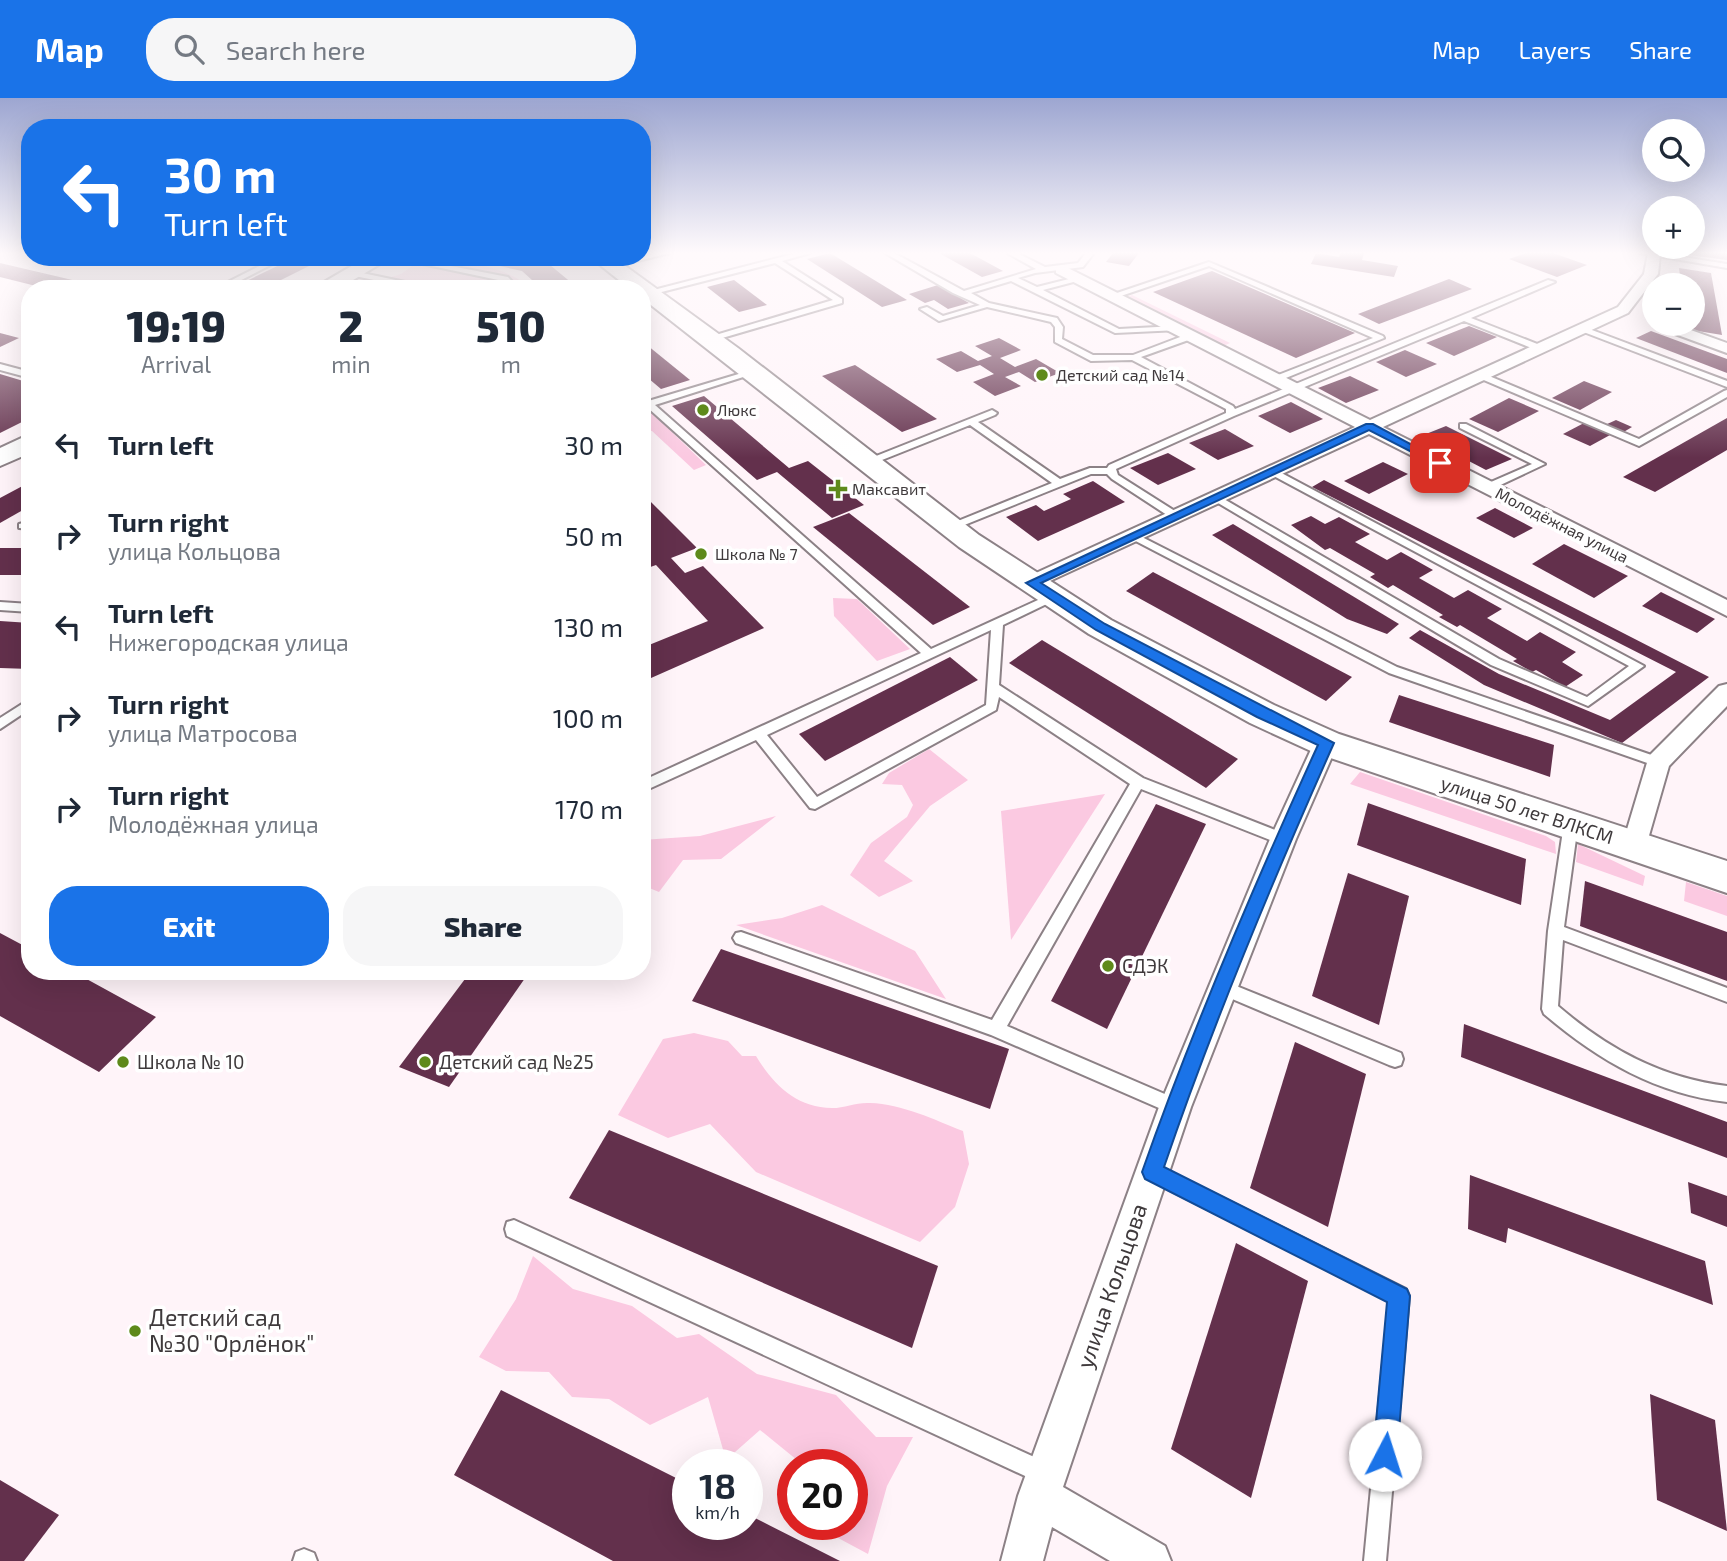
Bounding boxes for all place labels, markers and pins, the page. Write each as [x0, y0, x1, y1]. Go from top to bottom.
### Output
place label: Детский сад №14 [1056, 365, 1185, 384]
marker: Детский сад №14 [1034, 367, 1050, 383]
place label: Люкс [717, 400, 757, 419]
marker: Люкс [695, 402, 711, 418]
pin [1410, 433, 1470, 493]
place label: Максавит [852, 479, 926, 498]
marker: Максавит [830, 481, 846, 497]
place label: Школа № 7 [715, 544, 798, 563]
marker: Школа № 7 [693, 546, 709, 562]
place label: СДЭК [1122, 954, 1168, 977]
marker: СДЭК [1100, 958, 1116, 974]
place label: Школа № 10 [137, 1050, 244, 1073]
place label: Детский сад №25 [439, 1050, 594, 1073]
marker: Школа № 10 [115, 1054, 131, 1070]
marker: Детский сад №25 [417, 1054, 433, 1070]
place label: Детский сад №30 "Орлёнок" [149, 1303, 314, 1357]
marker: Детский сад №30 "Орлёнок" [127, 1323, 143, 1339]

